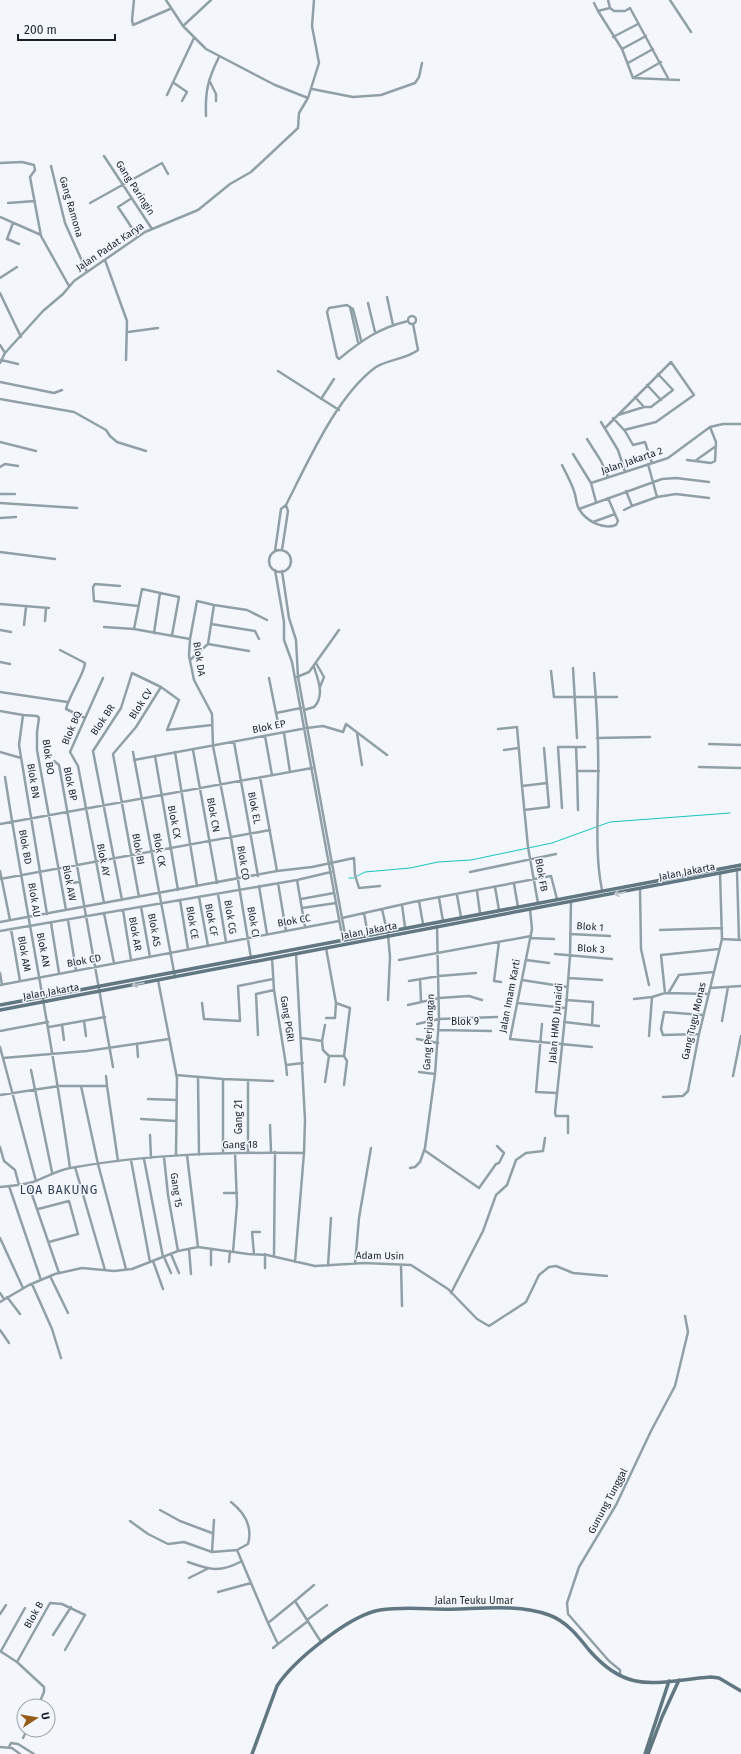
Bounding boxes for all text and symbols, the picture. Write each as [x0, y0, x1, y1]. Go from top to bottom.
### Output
scale bar [18, 16, 115, 42]
text: 200 m [24, 23, 57, 37]
street label: Gang Paringin [113, 158, 157, 218]
street label: Gang Ramona [57, 175, 85, 239]
street label: Jalan Padat Karya [74, 220, 146, 274]
street label: Jalan Jakarta 2 [600, 445, 665, 477]
street label: Blok DA [190, 641, 208, 677]
street label: Blok CV [127, 686, 155, 721]
street label: Blok BR [88, 702, 118, 738]
street label: Blok BQ [60, 709, 85, 747]
street label: Blok EP [251, 718, 287, 736]
street label: Blok BO [40, 739, 56, 776]
street label: Blok BN [24, 763, 42, 799]
street label: Blok BP [61, 766, 79, 802]
street label: Blok EL [245, 791, 263, 825]
street label: Blok CN [204, 797, 222, 833]
street label: Blok CX [165, 804, 183, 840]
street label: Blok BD [16, 829, 34, 865]
street label: Blok BI [129, 832, 147, 866]
street label: Blok CK [150, 832, 168, 868]
street label: Blok AY [94, 843, 112, 878]
street label: Blok CO [234, 845, 252, 881]
street label: Blok FB [532, 857, 550, 893]
street label: Jalan Jakarta [658, 861, 716, 883]
street label: Blok AW [60, 864, 79, 903]
street label: Blok AU [25, 882, 43, 918]
one-way arrow [614, 889, 627, 897]
street label: Blok CG [221, 899, 239, 935]
street label: Blok CF [202, 903, 220, 937]
street label: Blok CE [183, 905, 201, 941]
street label: Blok CI [244, 906, 262, 938]
street label: Blok AS [145, 912, 163, 948]
street label: Blok CC [276, 912, 312, 930]
street label: Blok AR [126, 916, 144, 952]
street label: Jalan Jakarta [340, 920, 398, 942]
street label: Blok 1 [576, 920, 604, 934]
street label: Blok AN [34, 932, 52, 968]
street label: Blok AM [15, 935, 33, 973]
street label: Blok 3 [577, 942, 605, 956]
street label: Blok CD [66, 952, 102, 970]
street label: Jalan Imam Karti [497, 958, 523, 1034]
one-way arrow [132, 980, 145, 988]
street label: Jalan Jakarta [22, 981, 80, 1003]
street label: Gang Tugu Monas [679, 981, 709, 1061]
street label: Jalan HMD Junaidi [547, 982, 566, 1064]
street label: Gang Perjuangan [421, 994, 437, 1070]
street label: Gang PGRI [277, 995, 297, 1043]
street label: Blok 9 [451, 1016, 479, 1028]
street label: Gang 21 [233, 1100, 245, 1134]
street label: Gang 18 [222, 1139, 258, 1151]
street label: Gang 15 [168, 1172, 184, 1208]
district label: LOA BAKUNG [20, 1183, 98, 1197]
street label: Adam Usin [356, 1250, 404, 1262]
street label: Gunung Tunggal [586, 1466, 630, 1536]
street label: Jalan Teuku Umar [434, 1595, 514, 1607]
street label: Blok B [22, 1600, 46, 1630]
north arrow [16, 1698, 56, 1738]
text: U [38, 1711, 52, 1721]

